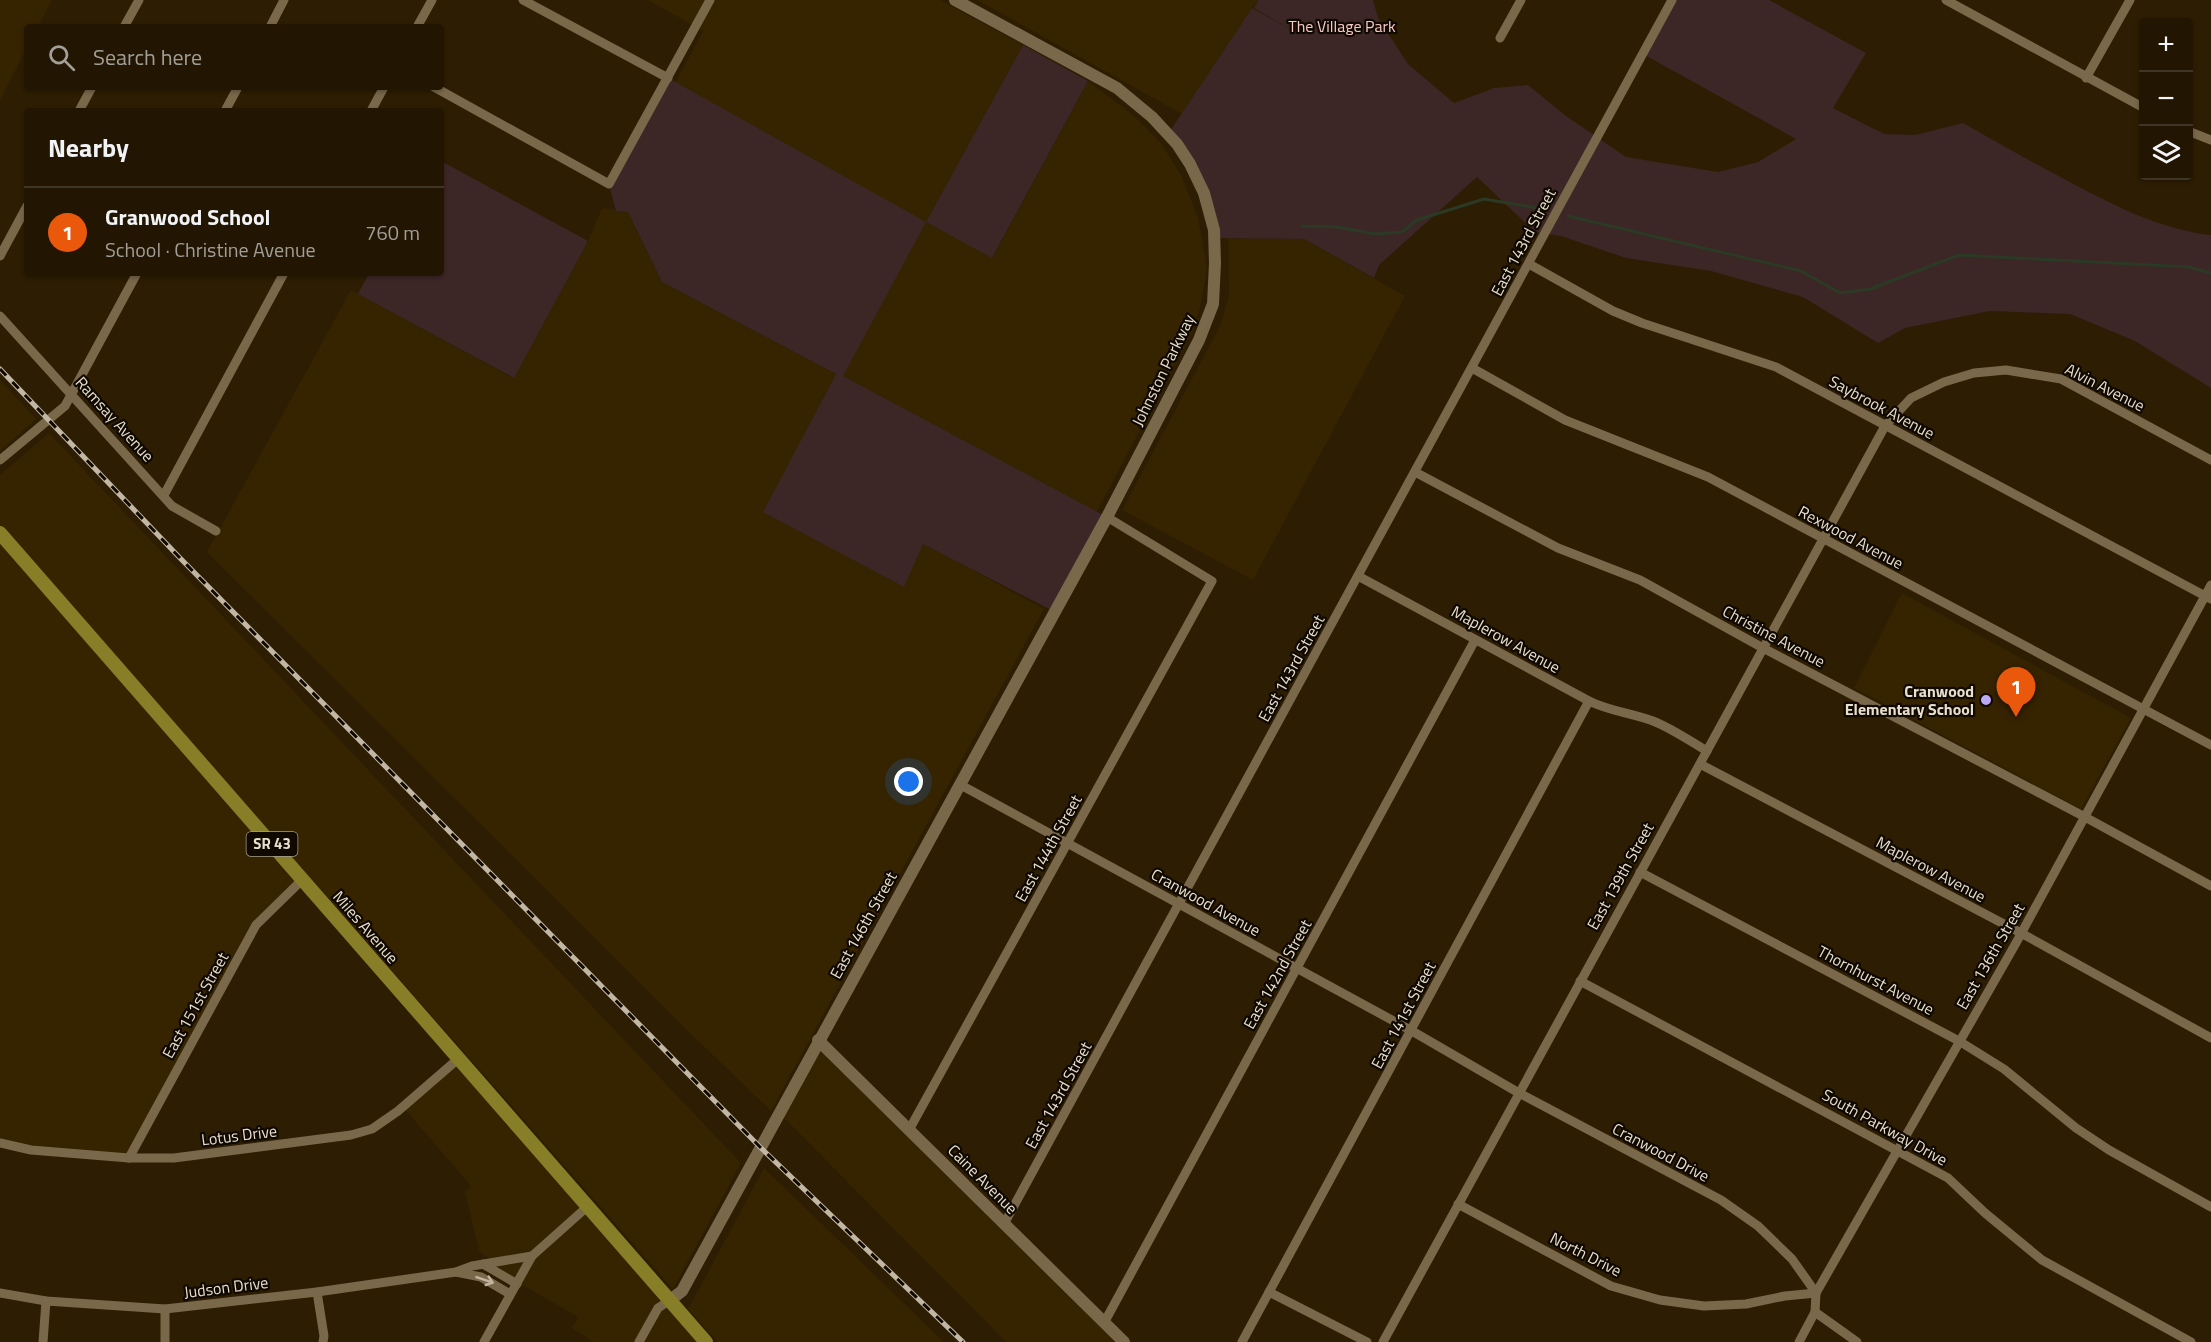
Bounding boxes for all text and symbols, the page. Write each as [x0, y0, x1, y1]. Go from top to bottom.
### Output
park label: The Village Park [1288, 14, 1396, 38]
map controls [2139, 18, 2193, 180]
button: + [2139, 18, 2193, 72]
search box [24, 24, 444, 90]
text: Search here [93, 40, 202, 74]
icon: search [45, 41, 78, 74]
button: − [2139, 72, 2193, 126]
button: layers [2139, 126, 2193, 180]
text: Nearby [48, 128, 129, 167]
street label: East 143rd Street [1484, 184, 1562, 300]
text: Granwood School [105, 200, 271, 234]
text: 1 [62, 217, 73, 248]
text: 760 m [365, 217, 420, 248]
text: School · Christine Avenue [105, 234, 316, 265]
street label: Johnston Parkway [1125, 310, 1201, 430]
street label: Alvin Avenue [2061, 357, 2149, 417]
street label: Saybrook Avenue [1825, 369, 1939, 445]
street label: Ramsay Avenue [70, 371, 160, 467]
street label: Rexwood Avenue [1794, 499, 1908, 575]
street label: Maplerow Avenue [1447, 599, 1565, 679]
street label: Christine Avenue [1718, 599, 1830, 673]
street label: East 143rd Street [1252, 610, 1330, 726]
pin: 1 [1996, 668, 2036, 717]
place label: Cranwood Elementary School [1845, 679, 1974, 721]
marker: Cranwood Elementary School [1979, 693, 1993, 707]
your location [894, 767, 923, 796]
street label: East 144th Street [1009, 790, 1088, 906]
street label: East 139th Street [1581, 818, 1660, 934]
street label: Maplerow Avenue [1872, 830, 1990, 908]
road number: SR 43 [246, 832, 298, 856]
street label: Cranwood Avenue [1147, 862, 1265, 942]
street label: East 146th Street [824, 867, 903, 983]
street label: Miles Avenue [328, 885, 404, 969]
street label: East 136th Street [1950, 898, 2030, 1014]
street label: East 142nd Street [1237, 914, 1317, 1033]
street label: Thornhurst Avenue [1813, 939, 1939, 1021]
street label: East 151st Street [156, 947, 234, 1062]
street label: East 141st Street [1365, 957, 1442, 1073]
street label: East 143rd Street [1019, 1037, 1097, 1153]
street label: South Parkway Drive [1818, 1083, 1952, 1171]
street label: Cranwood Drive [1608, 1116, 1714, 1188]
street label: Lotus Drive [200, 1118, 278, 1152]
street label: Caine Avenue [943, 1139, 1023, 1219]
street label: North Drive [1546, 1226, 1626, 1282]
street label: Judson Drive [183, 1270, 269, 1304]
one-way arrow [475, 1275, 493, 1286]

